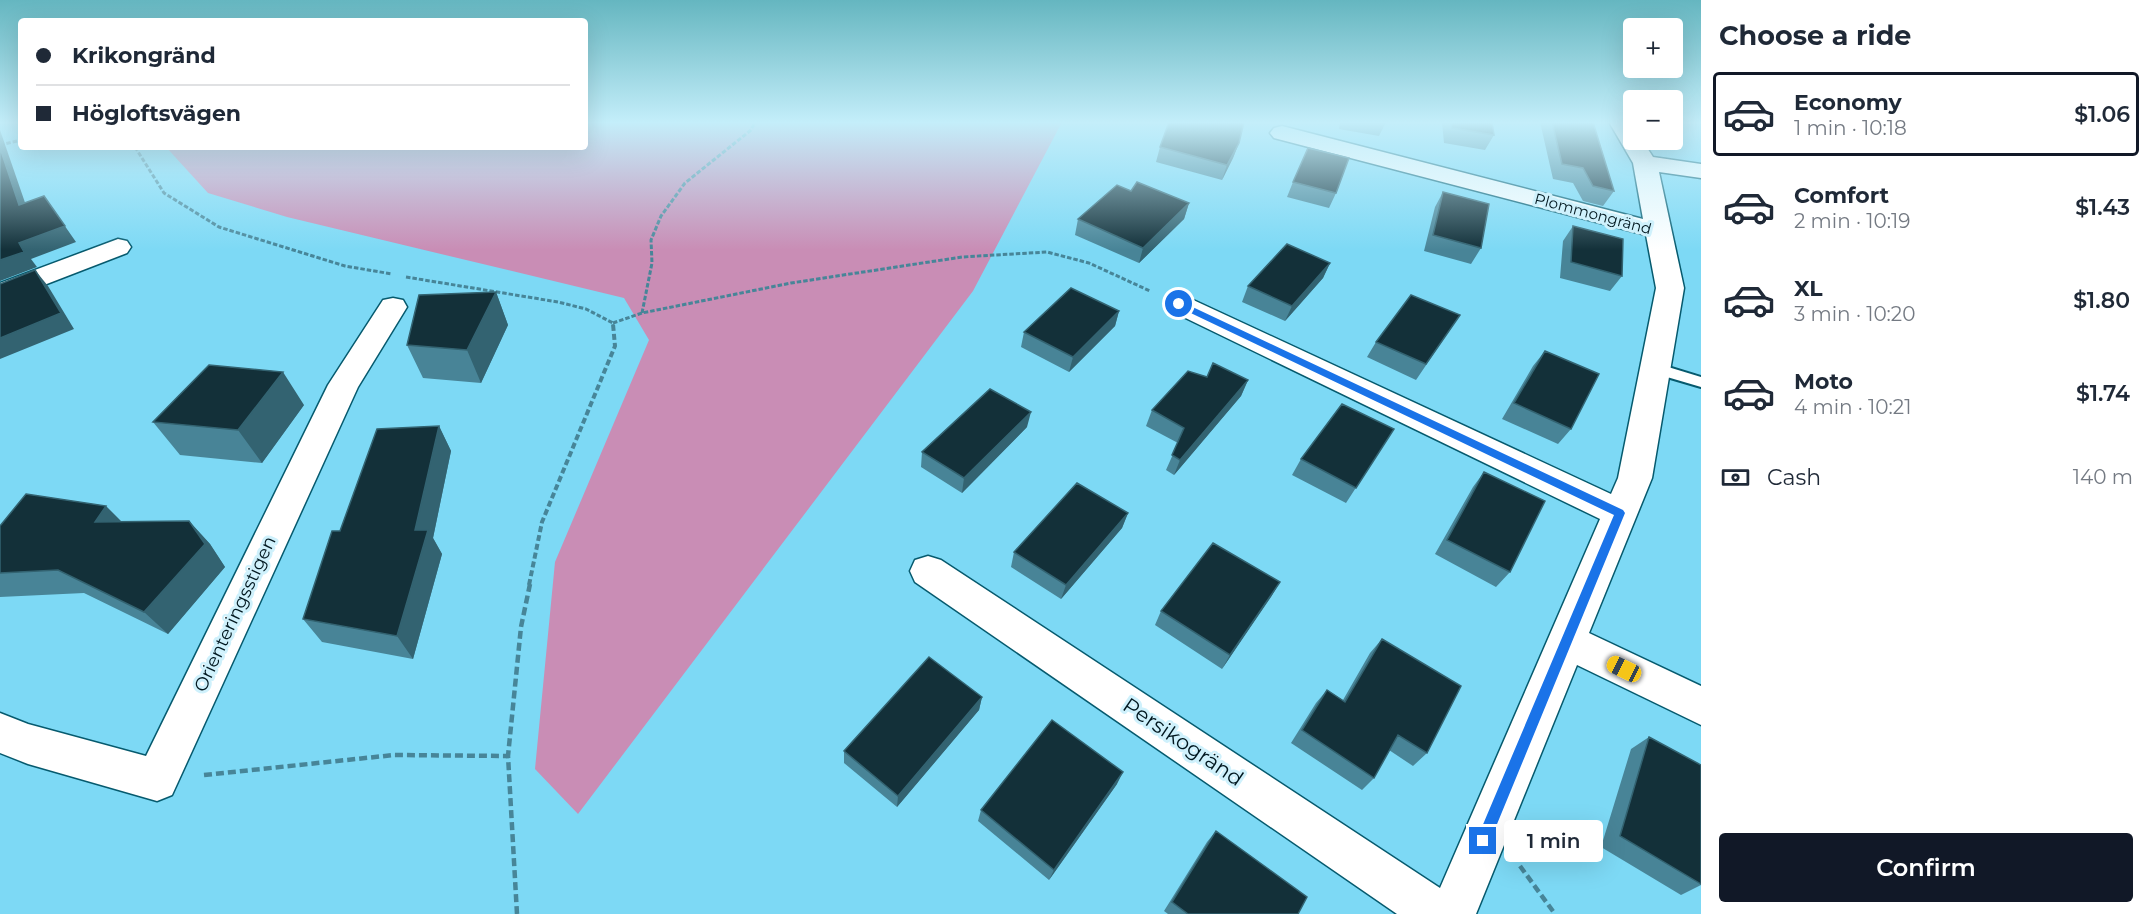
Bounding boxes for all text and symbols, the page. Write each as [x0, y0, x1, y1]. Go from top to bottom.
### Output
map controls [1623, 18, 1683, 150]
button: + [1623, 18, 1683, 78]
text: Choose a ride [1719, 19, 1911, 52]
text: Krikongränd [72, 42, 216, 69]
icon: car [1722, 87, 1776, 141]
text: Economy [1794, 89, 1902, 116]
button: − [1623, 90, 1683, 150]
text: Högloftsvägen [72, 100, 241, 127]
text: $1.06 [2074, 101, 2130, 128]
text: 1 min · 10:18 [1794, 116, 1907, 140]
icon: car [1722, 180, 1776, 234]
text: Comfort [1794, 182, 1889, 209]
street label: Plommongränd [1533, 189, 1654, 238]
text: $1.43 [2075, 194, 2130, 221]
text: 2 min · 10:19 [1794, 209, 1910, 233]
icon: car [1722, 273, 1776, 327]
text: XL [1794, 275, 1823, 302]
text: $1.80 [2073, 287, 2130, 314]
route start [1165, 290, 1192, 317]
text: 3 min · 10:20 [1794, 302, 1915, 326]
icon: car [1722, 366, 1776, 420]
text: Moto [1794, 368, 1853, 395]
text: $1.74 [2076, 380, 2130, 407]
text: 4 min · 10:21 [1794, 395, 1911, 419]
icon: cash [1719, 461, 1752, 494]
text: Cash [1767, 464, 1821, 491]
text: 140 m [2073, 465, 2133, 489]
street label: Orienteringsstigen [189, 533, 281, 695]
car [1604, 653, 1644, 685]
street label: Persikogränd [1118, 692, 1248, 791]
callout: 1 min [1504, 820, 1603, 862]
route end [1469, 827, 1496, 854]
text: 1 min [1527, 829, 1580, 853]
button: Confirm [1719, 833, 2133, 902]

